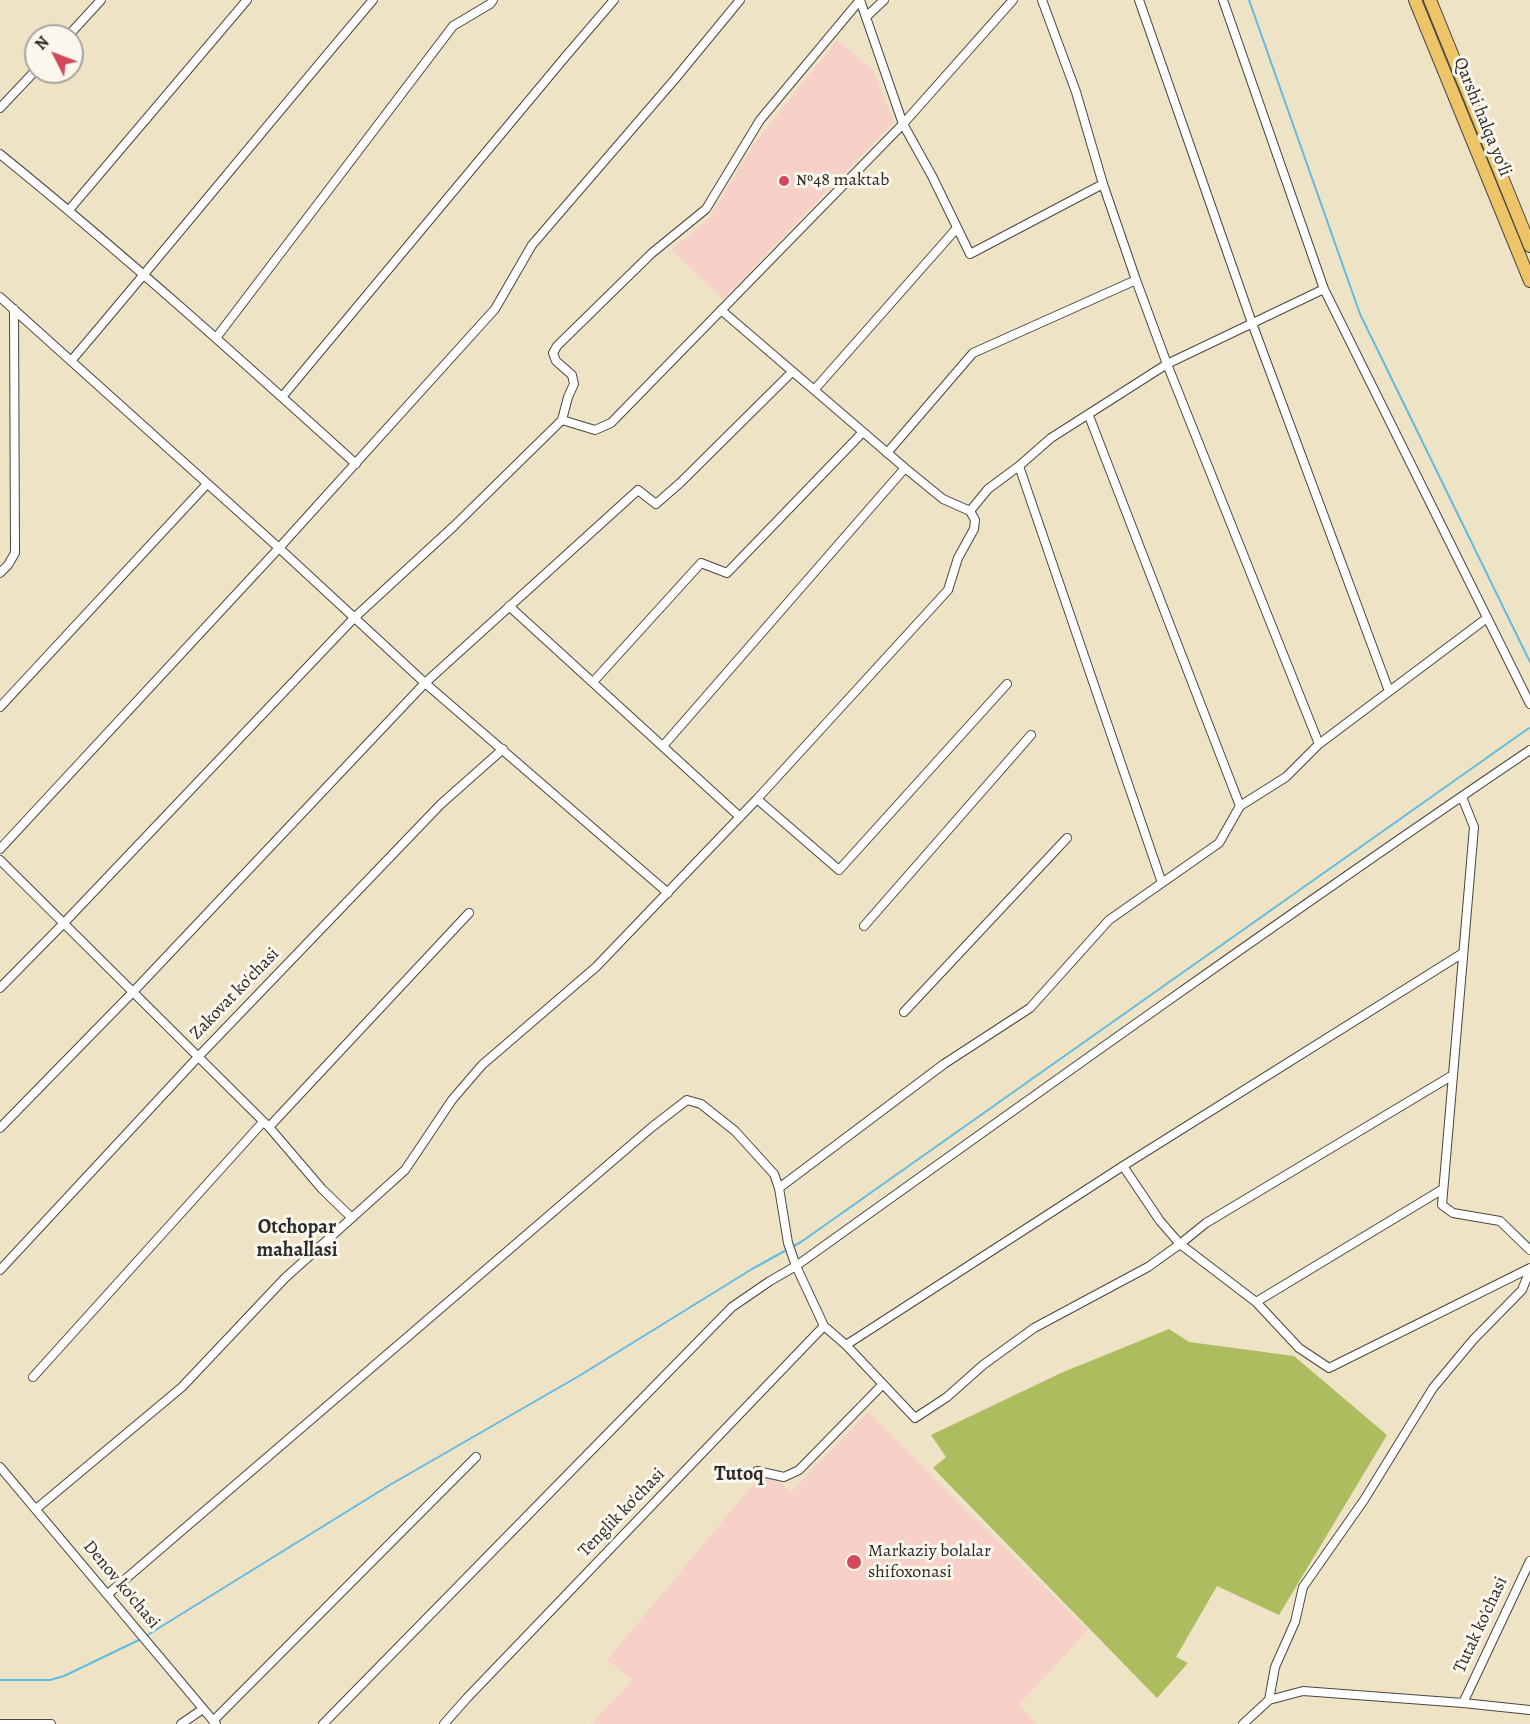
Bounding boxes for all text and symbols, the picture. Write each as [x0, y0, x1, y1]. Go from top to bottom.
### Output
north arrow [24, 24, 84, 84]
text: N [30, 32, 54, 55]
street label: Qarshi halqa yoʻli [1448, 54, 1516, 180]
place label: №48 maktab [796, 170, 889, 192]
marker: №48 maktab [777, 174, 791, 188]
street label: Zakovat ko'chasi [186, 944, 284, 1044]
district label: Otchopar mahallasi [256, 1216, 338, 1263]
district label: Tutoq [714, 1463, 764, 1487]
street label: Tenglik ko'chasi [574, 1464, 670, 1562]
street label: Denov ko'chasi [78, 1537, 164, 1633]
place label: Markaziy bolalar shifoxonasi [868, 1541, 991, 1584]
marker: Markaziy bolalar shifoxonasi [845, 1553, 863, 1571]
street label: Tutak ko'chasi [1449, 1574, 1513, 1676]

